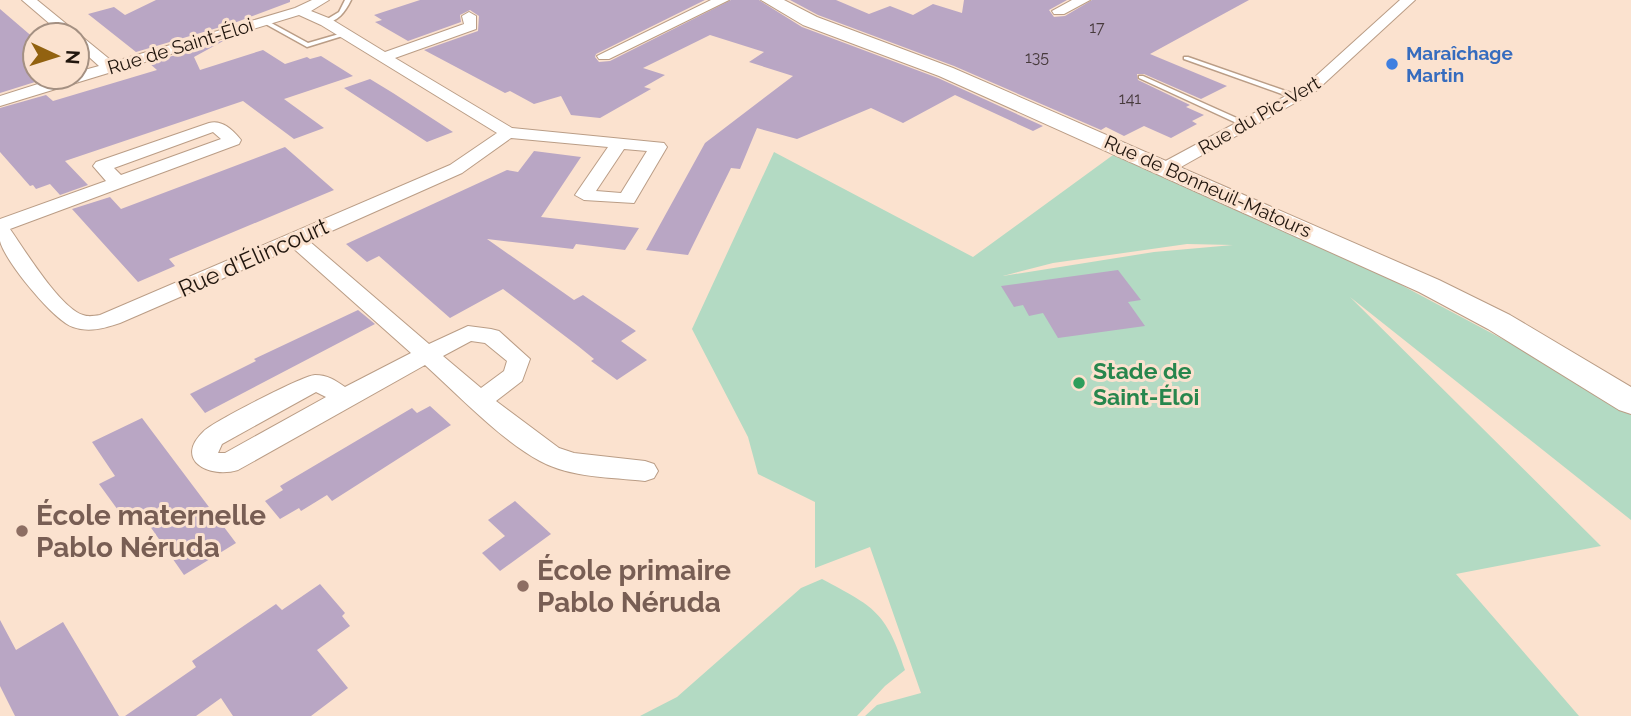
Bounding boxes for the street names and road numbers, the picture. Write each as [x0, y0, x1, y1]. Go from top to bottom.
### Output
street label: Rue de Saint-Éloi [105, 13, 255, 79]
street label: Rue du Pic-Vert [1194, 71, 1324, 159]
street label: Rue de Bonneuil-Matours [1101, 130, 1315, 242]
street label: Rue d'Élincourt [174, 212, 332, 302]

